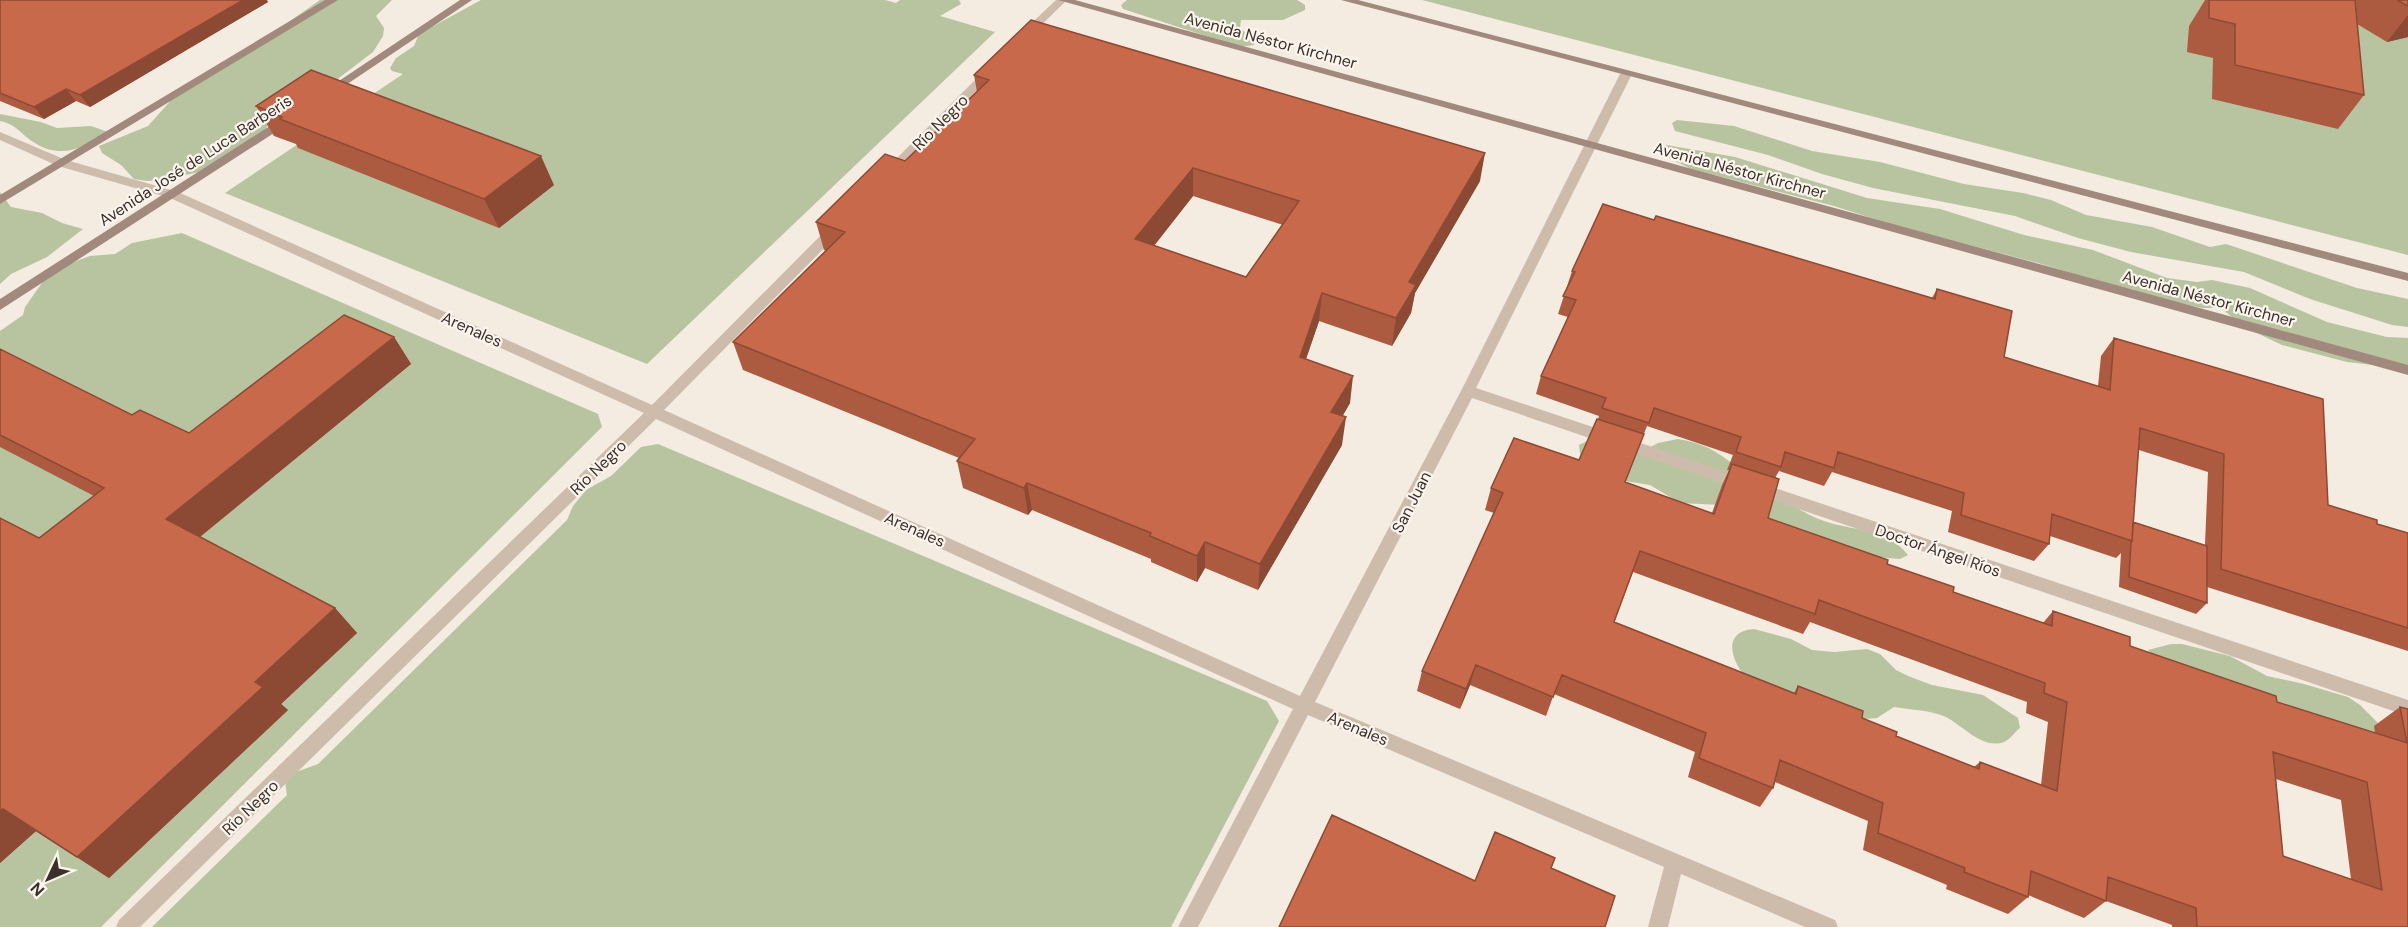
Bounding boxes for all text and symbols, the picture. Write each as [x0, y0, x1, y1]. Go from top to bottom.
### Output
street label: Avenida Néstor Kirchner [1182, 7, 1360, 74]
street label: Avenida José de Luca Barberis [95, 90, 296, 231]
street label: Río Negro [908, 90, 973, 155]
street label: Avenida Néstor Kirchner [1651, 137, 1829, 204]
street label: Avenida Néstor Kirchner [2120, 265, 2298, 332]
street label: Arenales [438, 307, 505, 352]
street label: Río Negro [566, 435, 631, 500]
street label: San Juan [1387, 468, 1436, 537]
street label: Arenales [881, 507, 948, 552]
street label: Doctor Ángel Ríos [1872, 519, 2003, 582]
street label: Arenales [1324, 706, 1391, 751]
street label: Río Negro [218, 775, 283, 840]
north arrow [18, 849, 78, 909]
text: N [26, 878, 49, 901]

